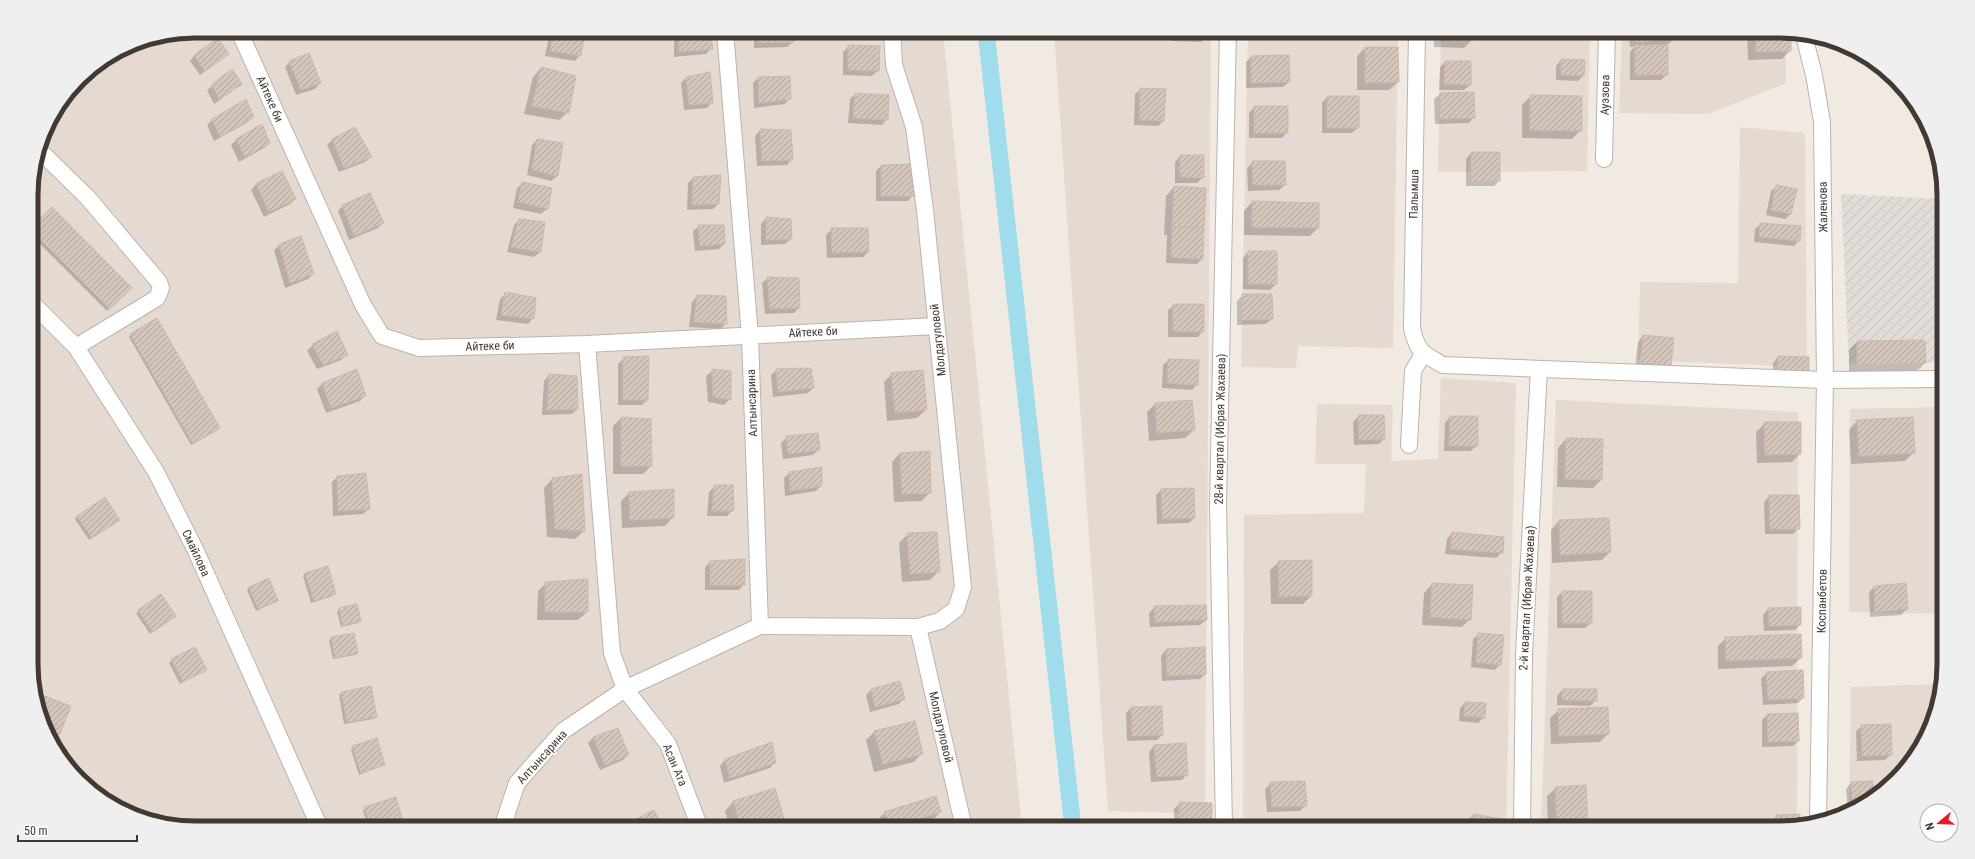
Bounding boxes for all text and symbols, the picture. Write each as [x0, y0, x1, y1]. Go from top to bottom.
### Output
street label: Айтеке би [254, 74, 286, 124]
street label: Ауэзова [1598, 74, 1612, 115]
street label: Палымша [1407, 169, 1421, 219]
street label: Жаленова [1816, 181, 1830, 233]
street label: Молдагуловой [927, 303, 949, 377]
street label: Айтеке би [788, 324, 838, 340]
street label: Айтеке би [465, 338, 515, 354]
street label: 28-й квартал (Ибрая Жахаева) [1212, 353, 1228, 505]
street label: Алтынсарина [744, 369, 760, 437]
street label: 2-й квартал (Ибрая Жахаева) [1516, 525, 1538, 671]
street label: Смайлова [179, 527, 213, 579]
street label: Коспанбетов [1814, 569, 1830, 633]
street label: Молдагуловой [926, 690, 956, 764]
street label: Алтынсарина [514, 727, 570, 787]
street label: Асан Ата [660, 742, 690, 788]
north arrow [1919, 803, 1959, 843]
scale bar [18, 817, 137, 843]
text: N [1923, 821, 1937, 831]
text: 50 m [24, 824, 48, 838]

